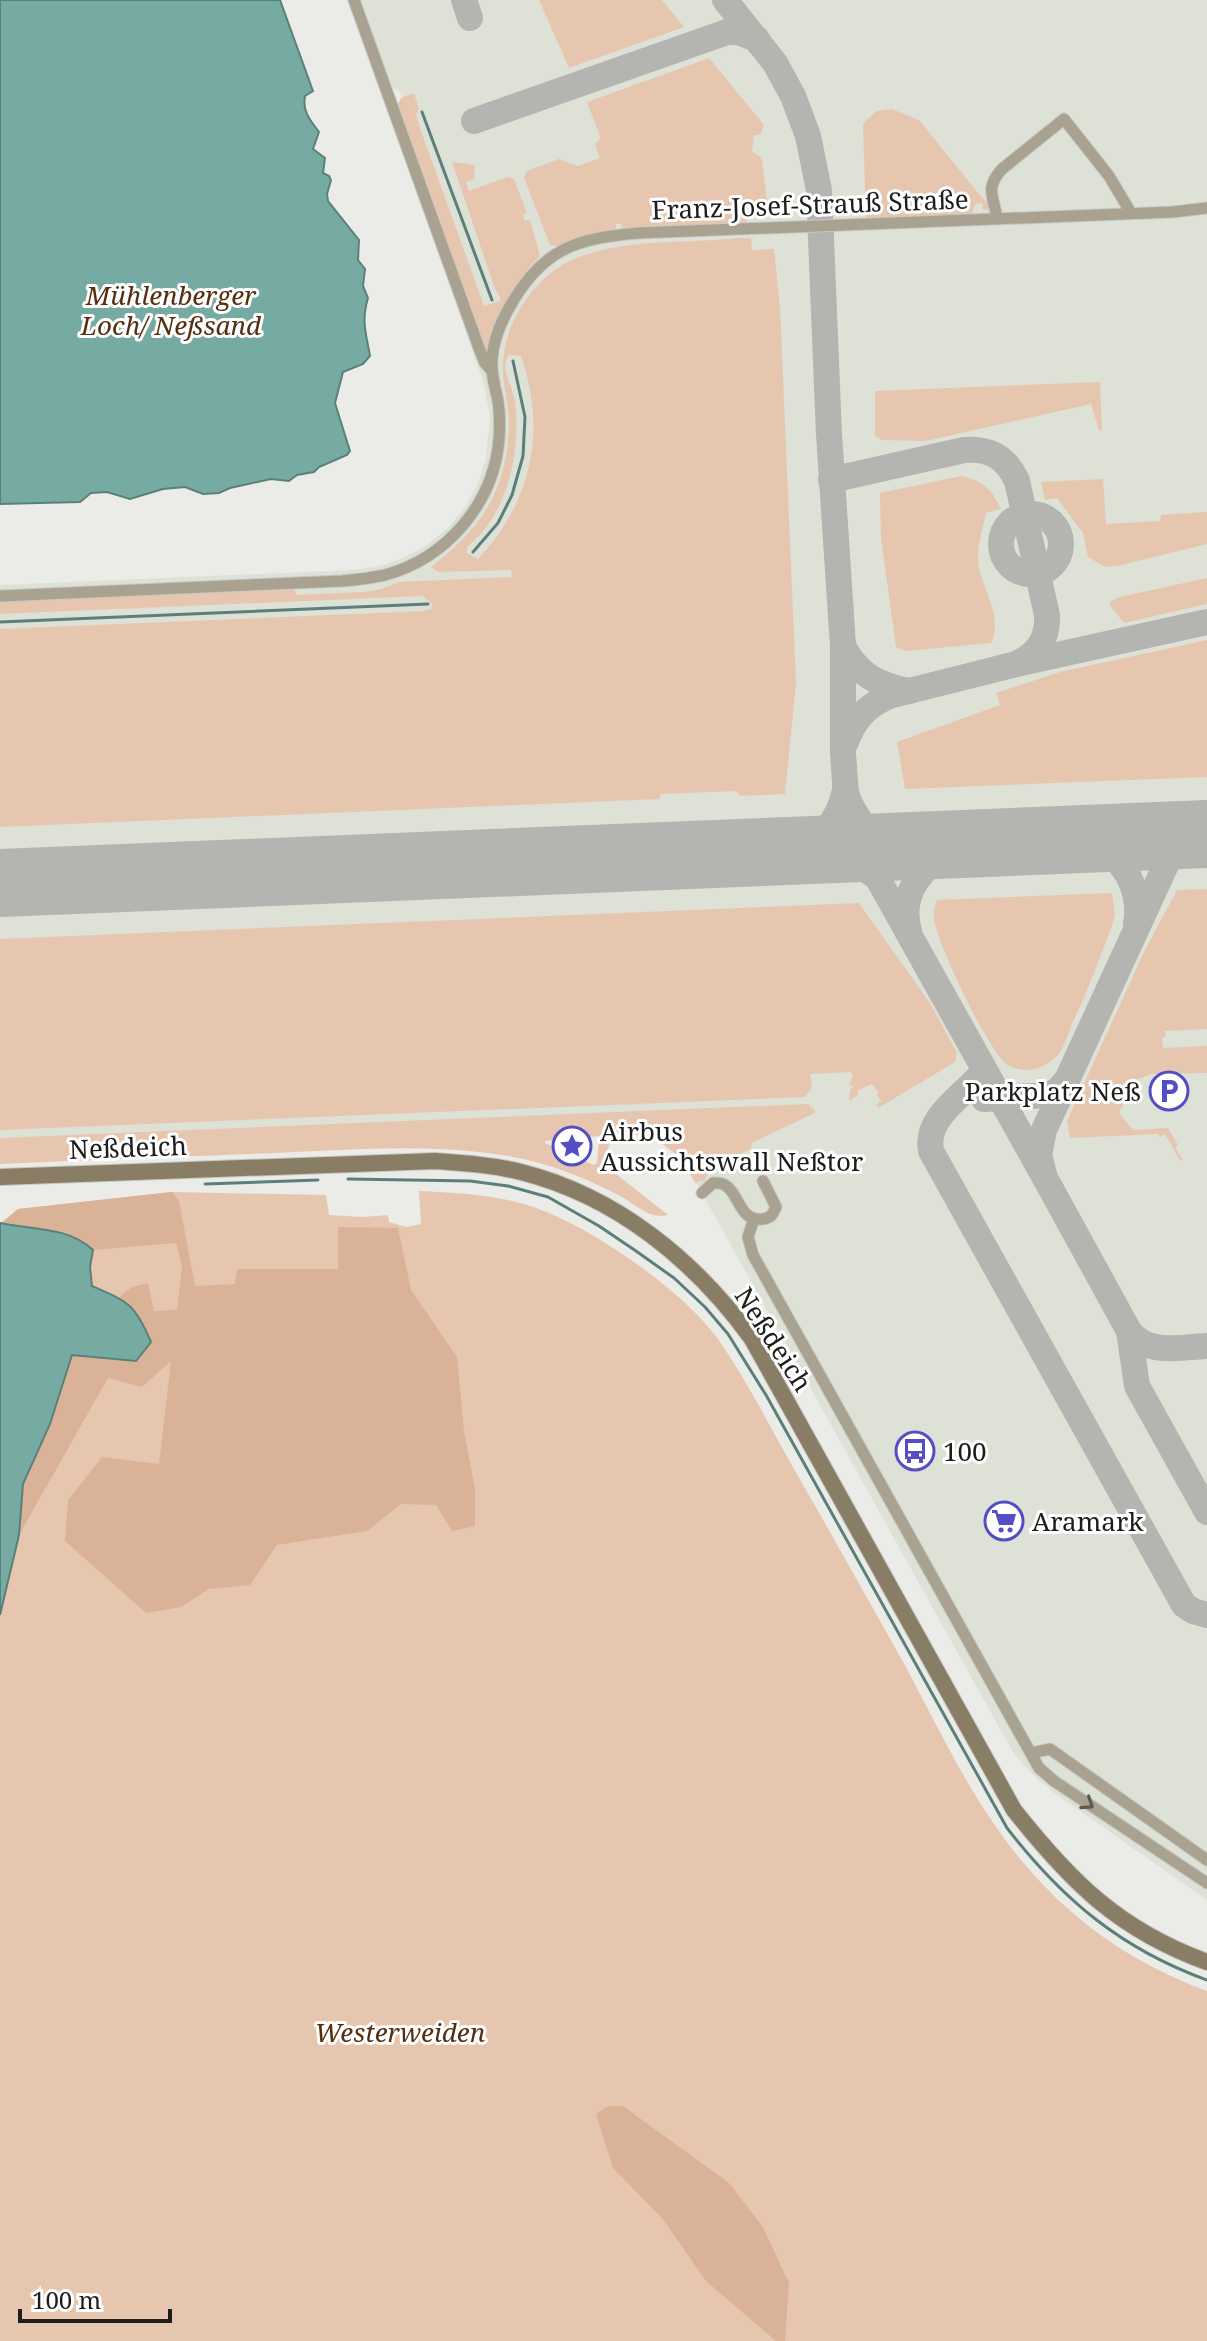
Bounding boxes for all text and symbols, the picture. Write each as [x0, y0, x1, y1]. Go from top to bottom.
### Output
street label: Franz-Josef-Strauß Straße [651, 180, 969, 228]
park label: Mühlenberger Loch/ Neßsand [80, 277, 262, 343]
parking icon: Parkplatz Neß [1148, 1070, 1190, 1112]
place label: Parkplatz Neß [965, 1073, 1141, 1109]
place label: Airbus Aussichtswall Neßtor [600, 1113, 863, 1179]
place icon: Airbus Aussichtswall Neßtor [551, 1125, 593, 1167]
street label: Neßdeich [68, 1127, 188, 1167]
street label: Neßdeich [727, 1280, 821, 1398]
bus stop icon: 100 [894, 1430, 936, 1472]
place label: 100 [943, 1433, 987, 1469]
supermarket icon: Aramark [983, 1500, 1025, 1542]
place label: Aramark [1032, 1503, 1144, 1539]
one-way arrow [1080, 1794, 1094, 1809]
park label: Westerweiden [315, 2014, 486, 2050]
scale bar [20, 2273, 170, 2323]
text: 100 m [32, 2283, 101, 2316]

